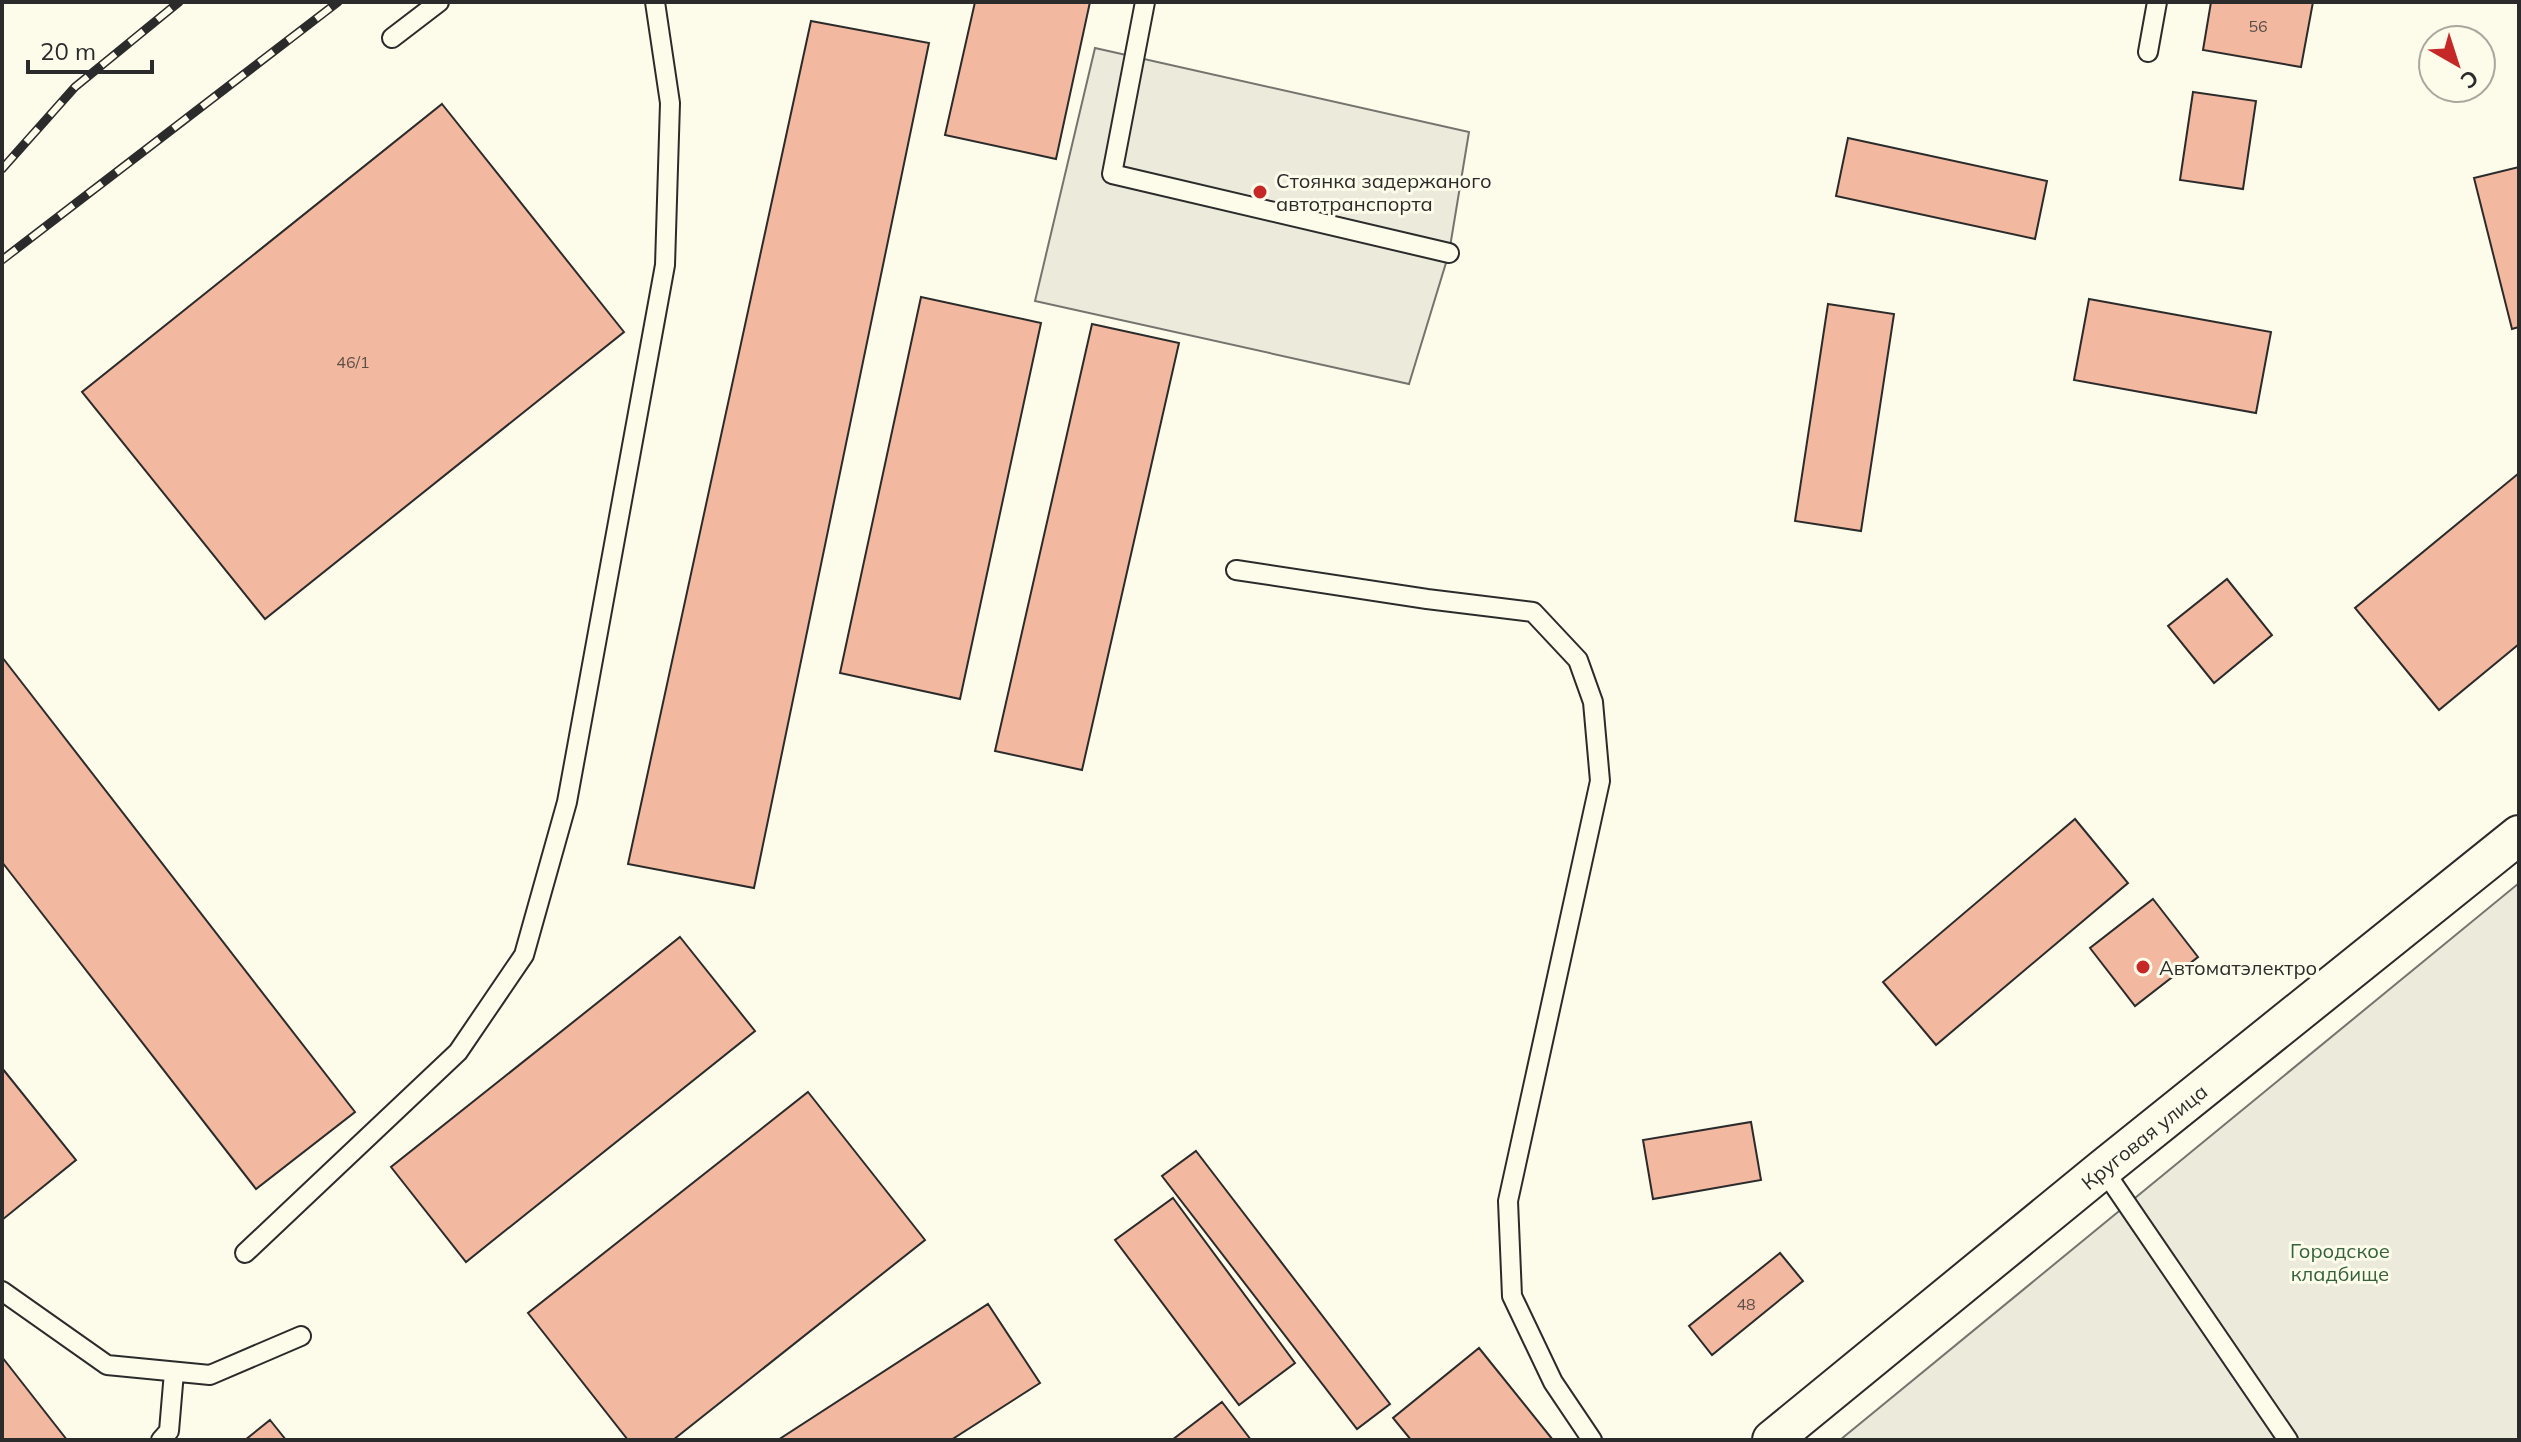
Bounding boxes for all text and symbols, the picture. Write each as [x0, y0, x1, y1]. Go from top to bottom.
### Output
house number: 56 [2248, 16, 2268, 36]
scale bar [28, 24, 152, 74]
north arrow [2417, 24, 2497, 104]
text: 20 m [40, 36, 96, 66]
text: С [2455, 64, 2484, 95]
place label: Стоянка задержаного автотранспорта [1276, 168, 1492, 216]
marker: Стоянка задержаного автотранспорта [1251, 183, 1269, 201]
house number: 46/1 [336, 352, 370, 372]
place label: Автоматэлектро [2159, 955, 2317, 980]
marker: Автоматэлектро [2134, 958, 2152, 976]
street label: Круговая улица [2076, 1078, 2212, 1195]
park label: Городское кладбище [2290, 1238, 2390, 1286]
house number: 48 [1736, 1294, 1756, 1314]

